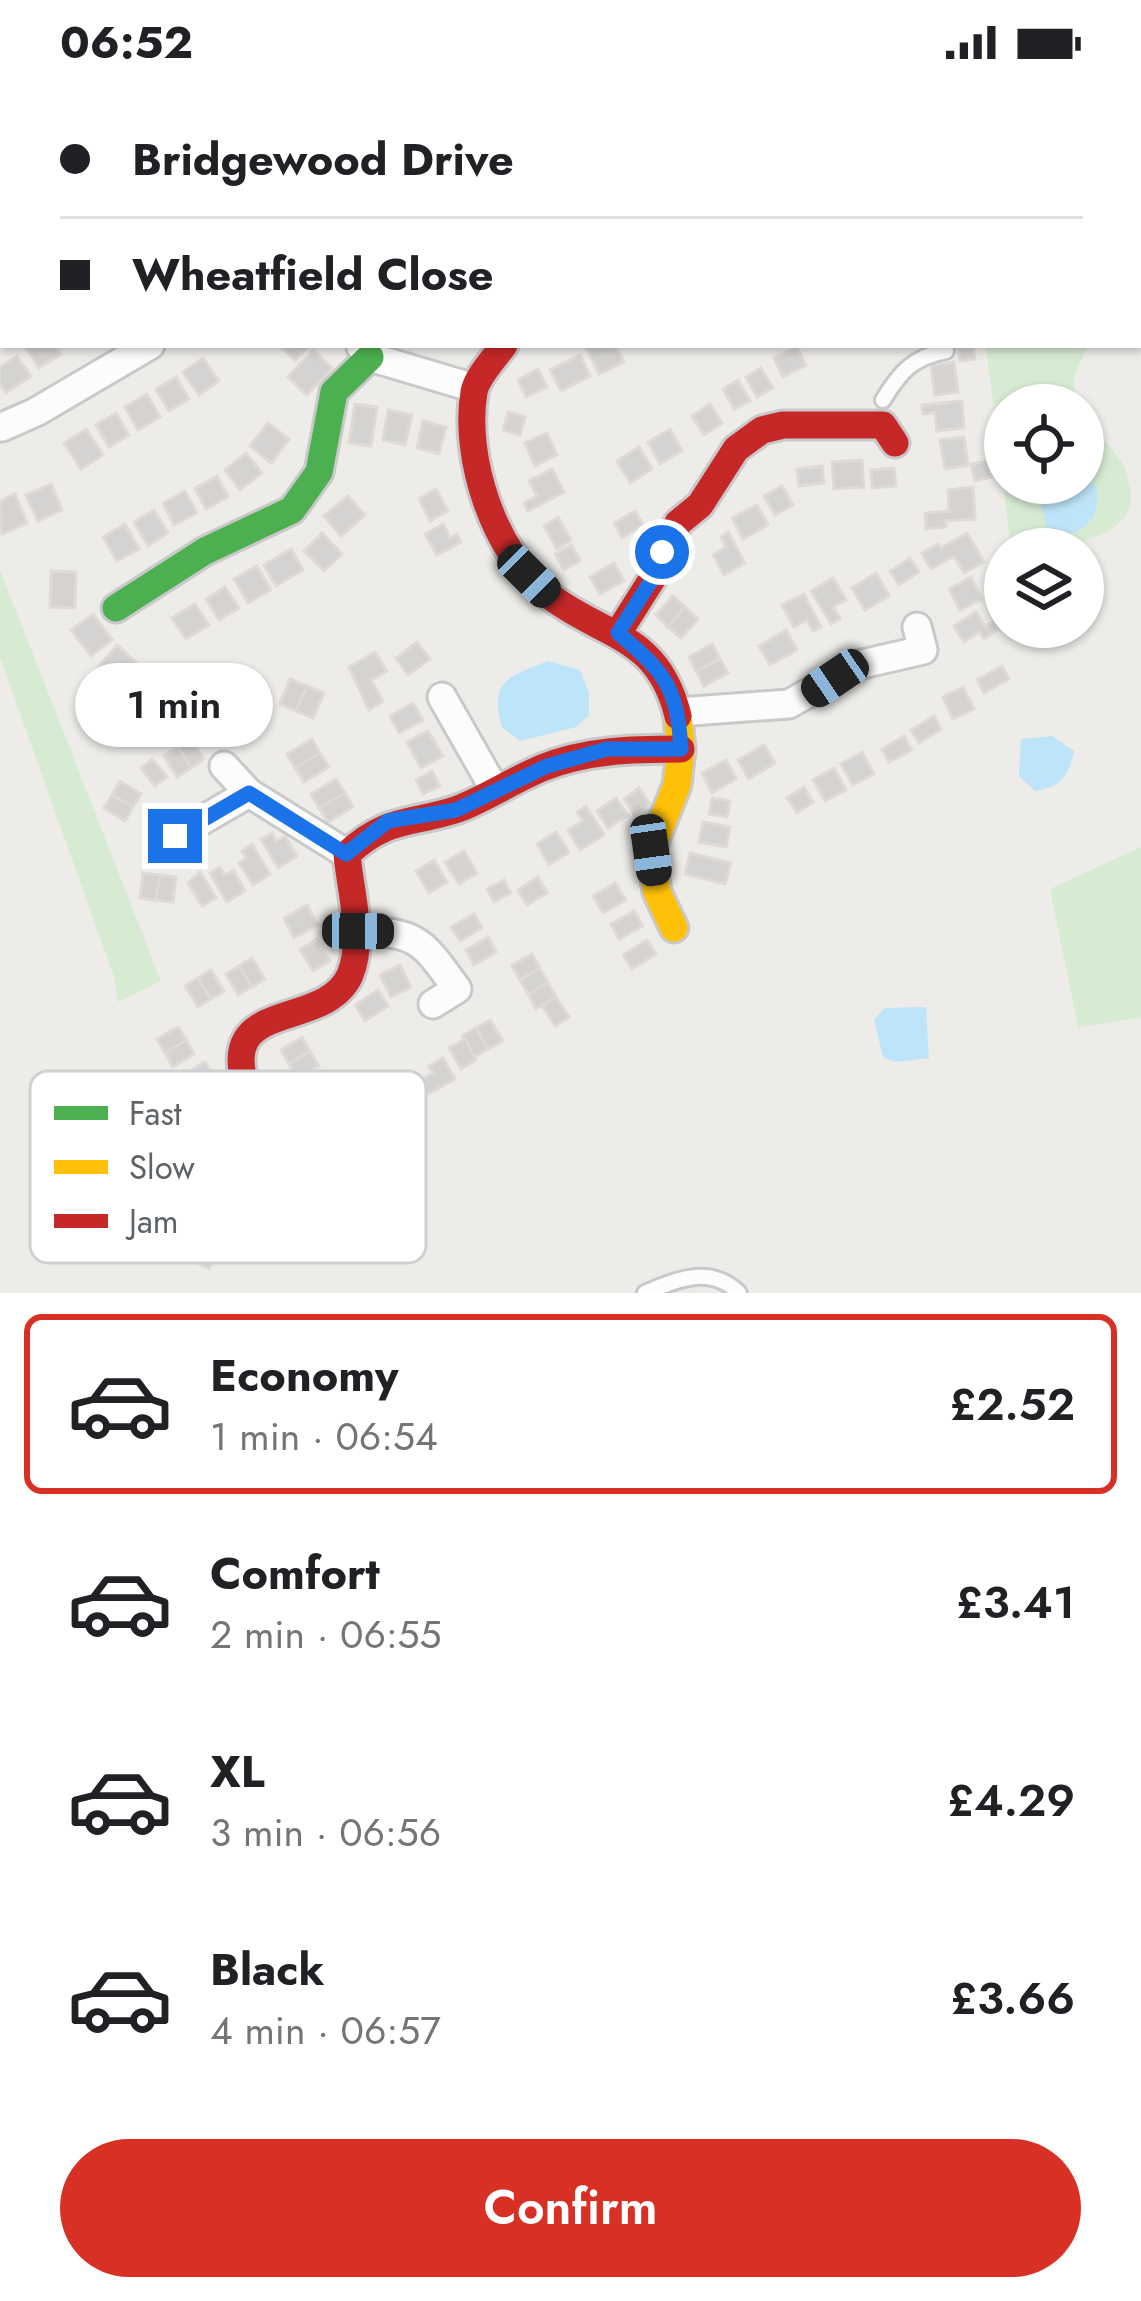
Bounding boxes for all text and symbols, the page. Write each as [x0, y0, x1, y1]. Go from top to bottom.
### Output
text: 06:52 [60, 10, 193, 75]
text: Bridgewood Drive [132, 127, 514, 192]
text: Wheatfield Close [132, 242, 494, 307]
map controls [984, 384, 1104, 648]
button: locate [984, 384, 1104, 504]
route start [635, 525, 689, 579]
button: layers [984, 528, 1104, 648]
car [491, 538, 567, 614]
car [795, 643, 875, 713]
callout: 1 min [76, 662, 274, 746]
text: 1 min [127, 676, 221, 733]
route end [148, 809, 202, 863]
car [628, 812, 674, 888]
car [322, 912, 394, 950]
legend [30, 1071, 426, 1263]
text: Fast [129, 1090, 182, 1137]
text: Slow [129, 1144, 195, 1191]
text: Jam [125, 1198, 179, 1245]
text: Economy [210, 1343, 398, 1408]
icon: car [66, 1350, 174, 1458]
text: £2.52 [949, 1372, 1075, 1437]
text: 1 min · 06:54 [210, 1408, 438, 1465]
text: Comfort [210, 1541, 380, 1606]
icon: car [66, 1548, 174, 1656]
text: £3.41 [956, 1570, 1075, 1635]
text: 2 min · 06:55 [210, 1606, 442, 1663]
text: XL [210, 1739, 265, 1804]
icon: car [66, 1746, 174, 1854]
text: £4.29 [947, 1768, 1075, 1833]
text: 3 min · 06:56 [210, 1804, 441, 1861]
text: Black [210, 1937, 324, 2002]
icon: car [66, 1944, 174, 2052]
text: £3.66 [950, 1966, 1075, 2031]
text: 4 min · 06:57 [210, 2002, 441, 2059]
button: Confirm [60, 2139, 1081, 2277]

